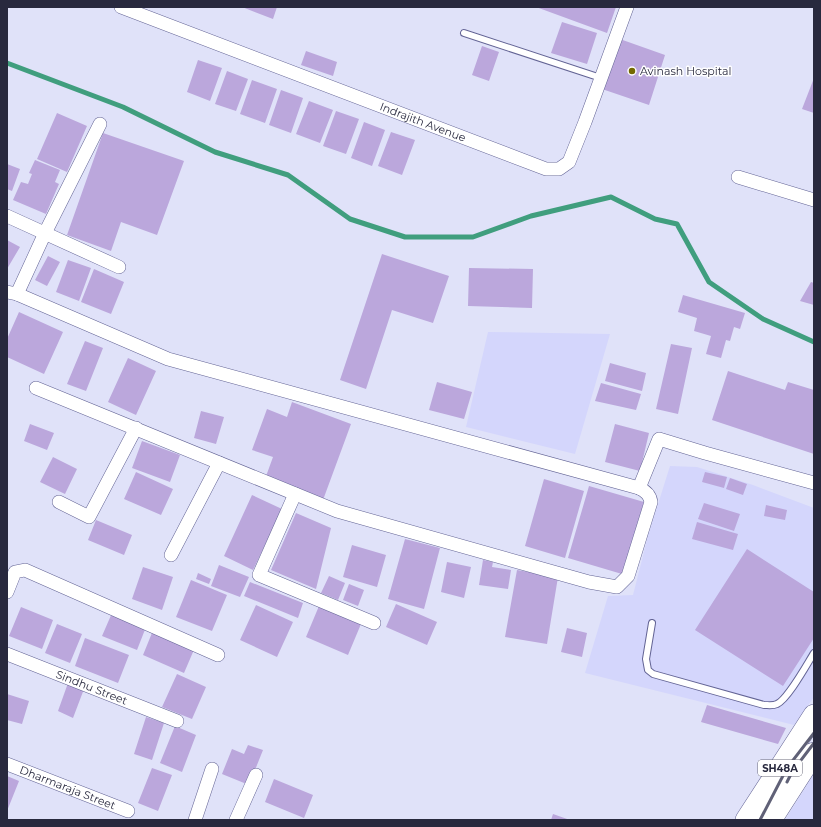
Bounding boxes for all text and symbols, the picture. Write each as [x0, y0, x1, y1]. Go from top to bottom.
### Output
place label: Avinash Hospital [640, 64, 731, 78]
marker: Avinash Hospital [627, 66, 637, 76]
street label: Indrajith Avenue [378, 99, 468, 145]
street label: Sindhu Street [54, 667, 130, 708]
road number: SH48A [758, 760, 802, 776]
street label: Dharmaraja Street [18, 763, 118, 813]

